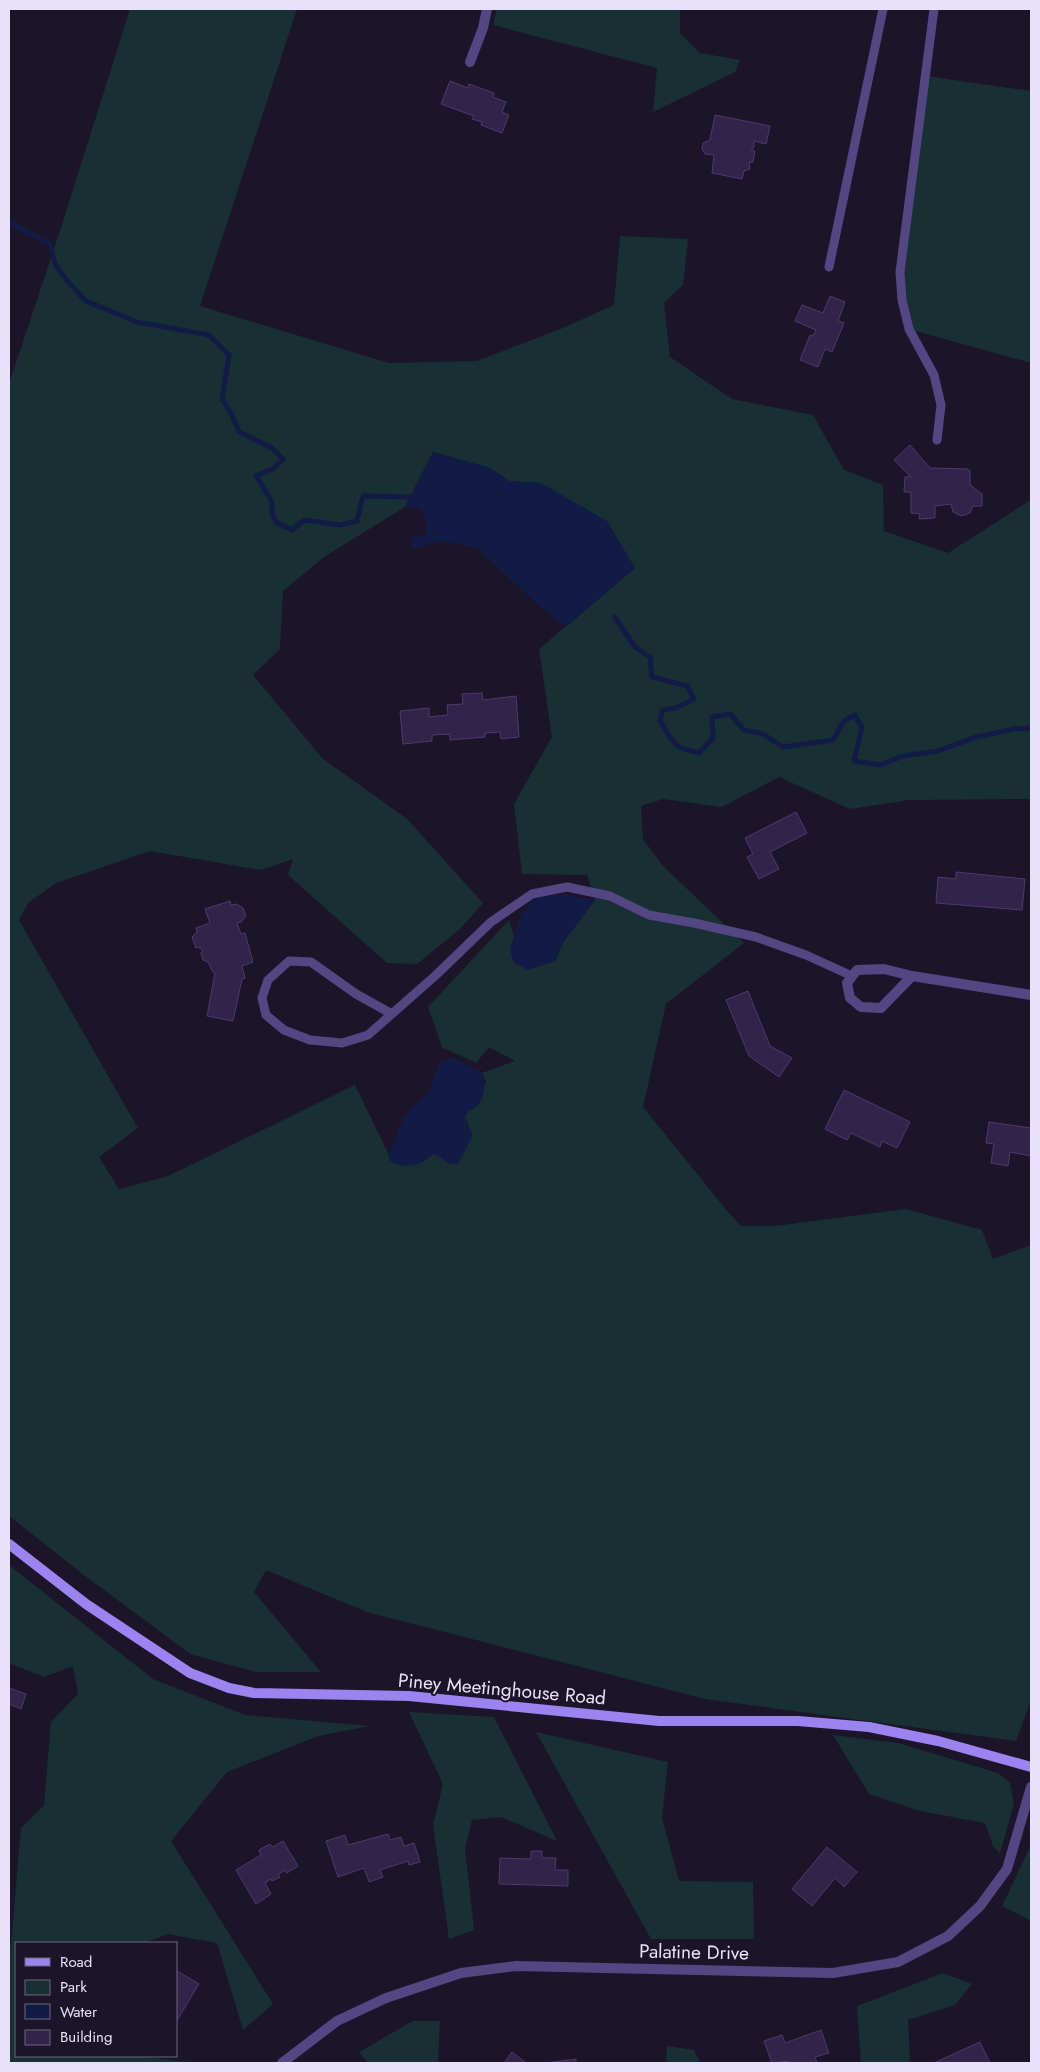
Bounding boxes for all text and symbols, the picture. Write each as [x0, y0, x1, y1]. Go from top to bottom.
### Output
street label: Piney Meetinghouse Road [397, 1666, 607, 1712]
street label: Palatine Drive [639, 1938, 749, 1966]
legend [15, 1942, 178, 2057]
text: Road [60, 1951, 92, 1973]
text: Park [60, 1976, 87, 1998]
text: Water [60, 2001, 98, 2023]
text: Building [60, 2026, 112, 2048]

